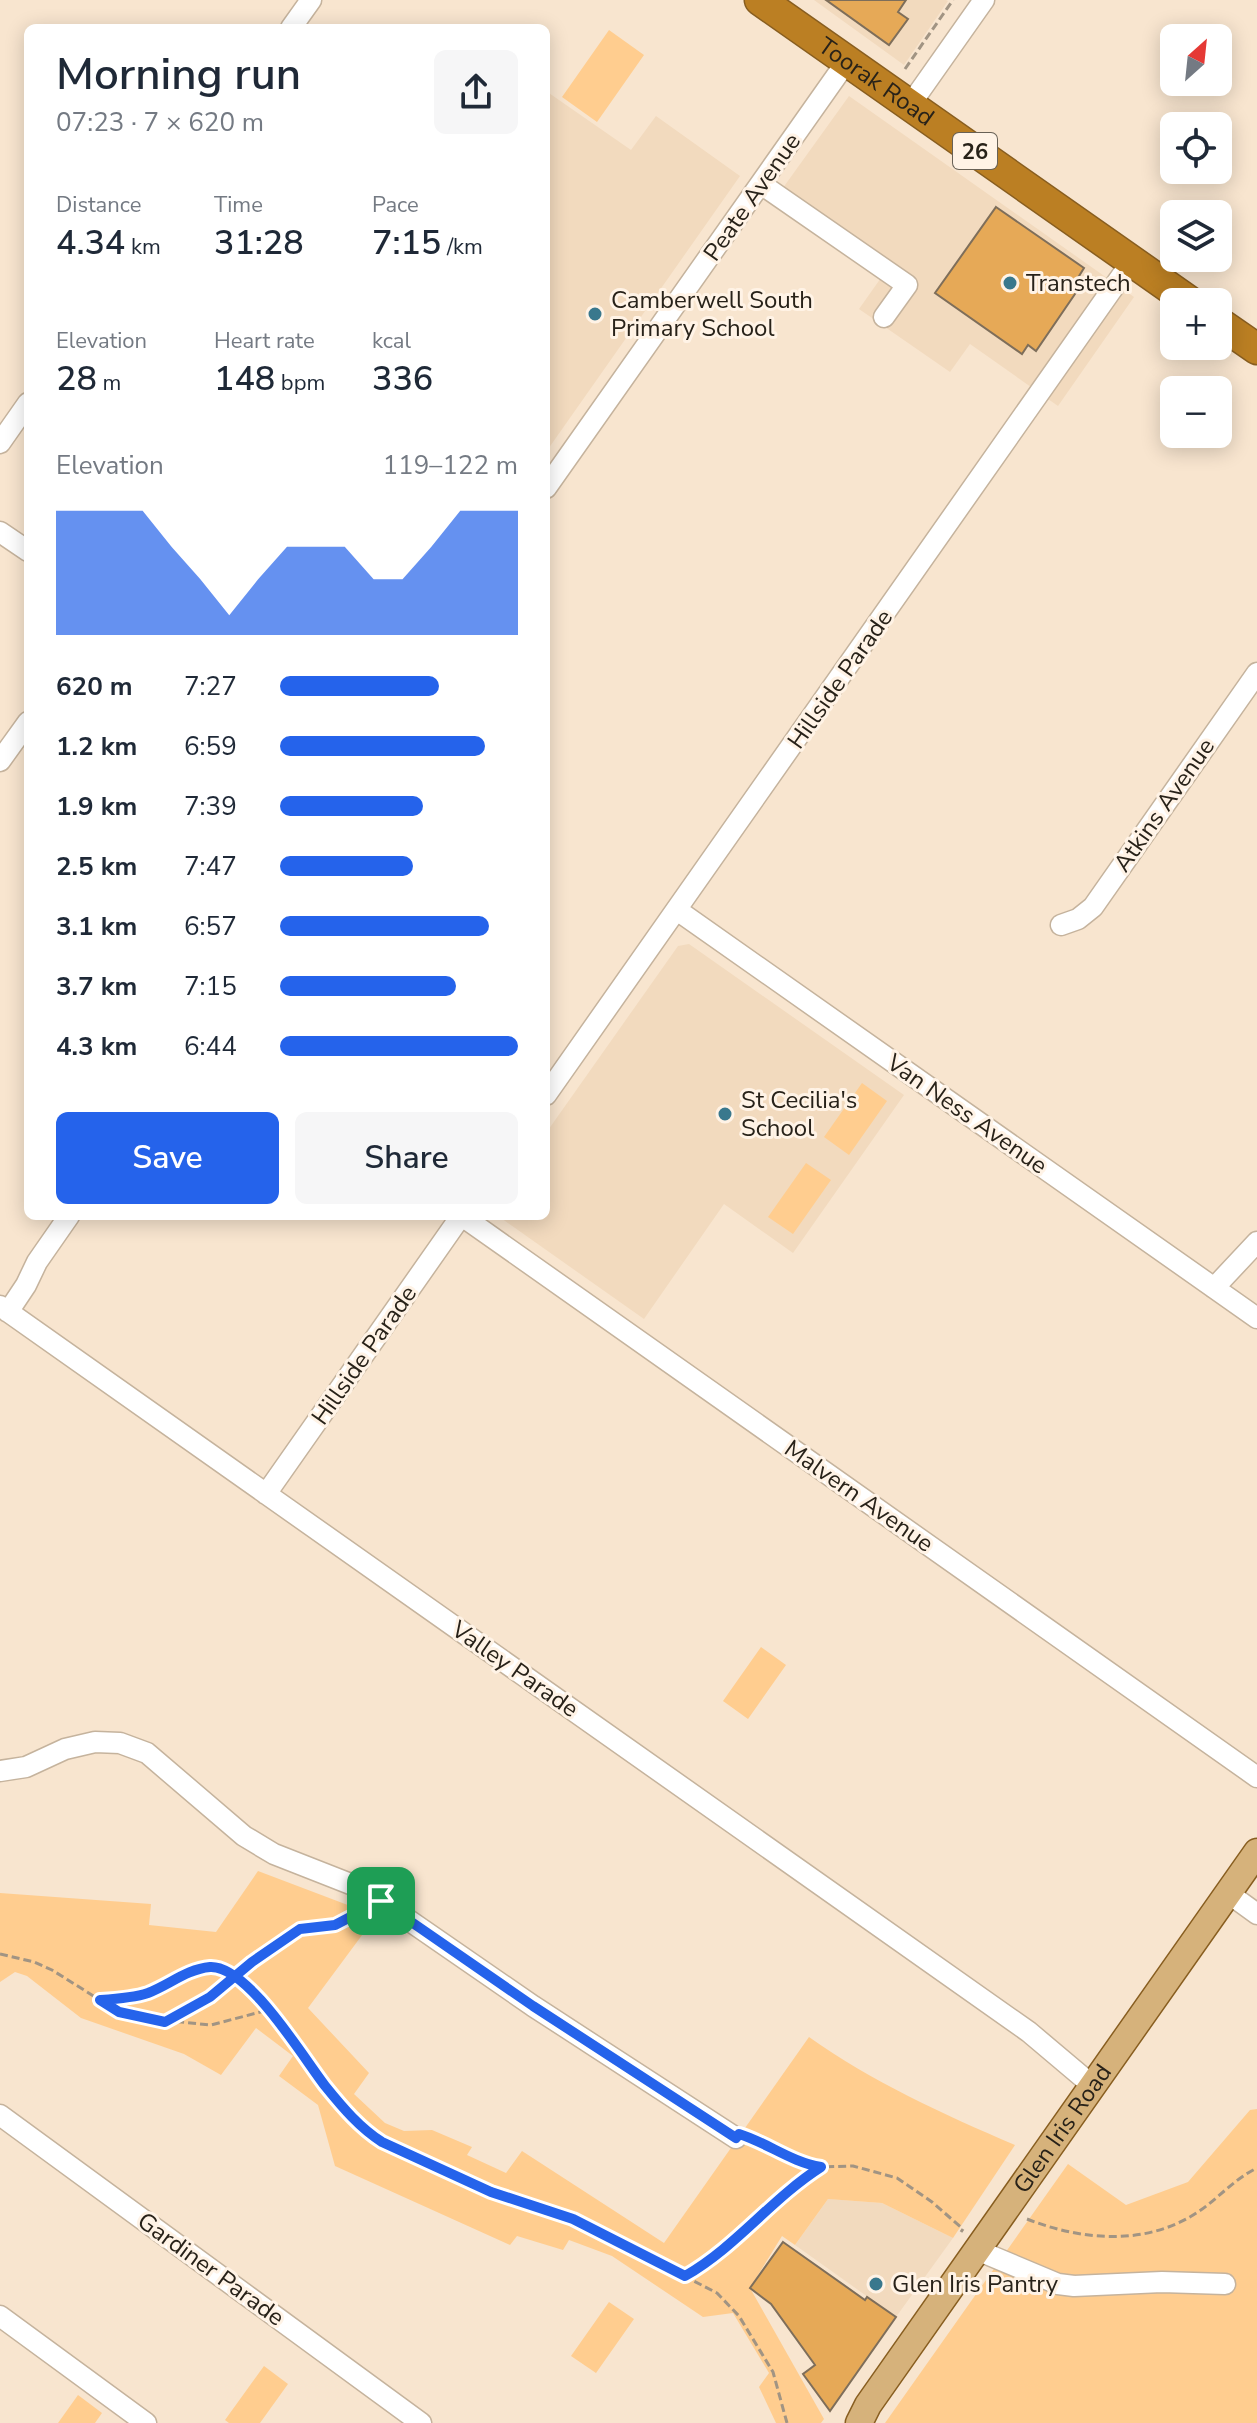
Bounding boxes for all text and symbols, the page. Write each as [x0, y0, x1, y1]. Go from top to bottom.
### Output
north arrow [1160, 24, 1232, 96]
map controls [1160, 24, 1232, 448]
street label: Toorak Road [812, 30, 940, 133]
text: Morning run [56, 45, 301, 105]
button: share [434, 50, 518, 134]
text: 07:23 · 7 × 620 m [56, 105, 264, 140]
button: locate [1160, 112, 1232, 184]
street label: Peate Avenue [696, 127, 808, 267]
road number: 26 [953, 133, 997, 169]
text: Distance [56, 190, 141, 220]
text: Time [214, 190, 263, 220]
text: Pace [372, 190, 419, 220]
button: layers [1160, 200, 1232, 272]
text: 4.34 [56, 220, 125, 266]
text: 31:28 [214, 220, 304, 266]
text: 7:15 [372, 220, 441, 266]
text: km [125, 232, 161, 262]
text: /km [441, 232, 483, 262]
place label: Transtech [1026, 267, 1131, 299]
marker: Transtech [1001, 274, 1019, 292]
place label: Camberwell South Primary School [611, 284, 813, 344]
button: + [1160, 288, 1232, 360]
marker: Camberwell South Primary School [586, 305, 604, 323]
text: Elevation [56, 326, 147, 356]
text: Heart rate [214, 326, 315, 356]
text: kcal [372, 326, 411, 356]
text: 28 [56, 356, 97, 402]
text: 148 [214, 356, 275, 402]
text: 336 [372, 356, 433, 402]
text: m [97, 368, 121, 398]
text: bpm [275, 368, 325, 398]
button: − [1160, 376, 1232, 448]
text: Elevation [56, 448, 164, 483]
text: 119–122 m [382, 448, 518, 483]
street label: Hillside Parade [780, 603, 900, 755]
text: 620 m [56, 669, 133, 704]
text: 7:27 [184, 669, 237, 704]
text: 1.2 km [56, 729, 137, 764]
text: 6:59 [184, 729, 237, 764]
street label: Atkins Avenue [1106, 732, 1222, 878]
text: 1.9 km [56, 789, 137, 824]
text: 7:39 [184, 789, 237, 824]
text: 2.5 km [56, 849, 137, 884]
text: 7:47 [184, 849, 237, 884]
text: 3.1 km [56, 909, 137, 944]
text: 6:57 [184, 909, 237, 944]
text: 3.7 km [56, 969, 137, 1004]
text: 7:15 [184, 969, 237, 1004]
text: 4.3 km [56, 1029, 137, 1064]
text: 6:44 [184, 1029, 237, 1064]
street label: Van Ness Avenue [880, 1046, 1054, 1181]
place label: St Cecilia's School [741, 1084, 857, 1144]
marker: St Cecilia's School [716, 1105, 734, 1123]
button: Save [56, 1112, 279, 1204]
button: Share [295, 1112, 518, 1204]
street label: Hillside Parade [304, 1279, 424, 1431]
street label: Malvern Avenue [778, 1433, 940, 1559]
street label: Valley Parade [444, 1613, 585, 1725]
pin [347, 1867, 415, 1935]
icon: arrive [359, 1879, 403, 1923]
street label: Glen Iris Road [1006, 2058, 1119, 2200]
street label: Gardiner Parade [131, 2205, 291, 2333]
place label: Glen Iris Pantry [892, 2268, 1059, 2300]
marker: Glen Iris Pantry [867, 2275, 885, 2293]

